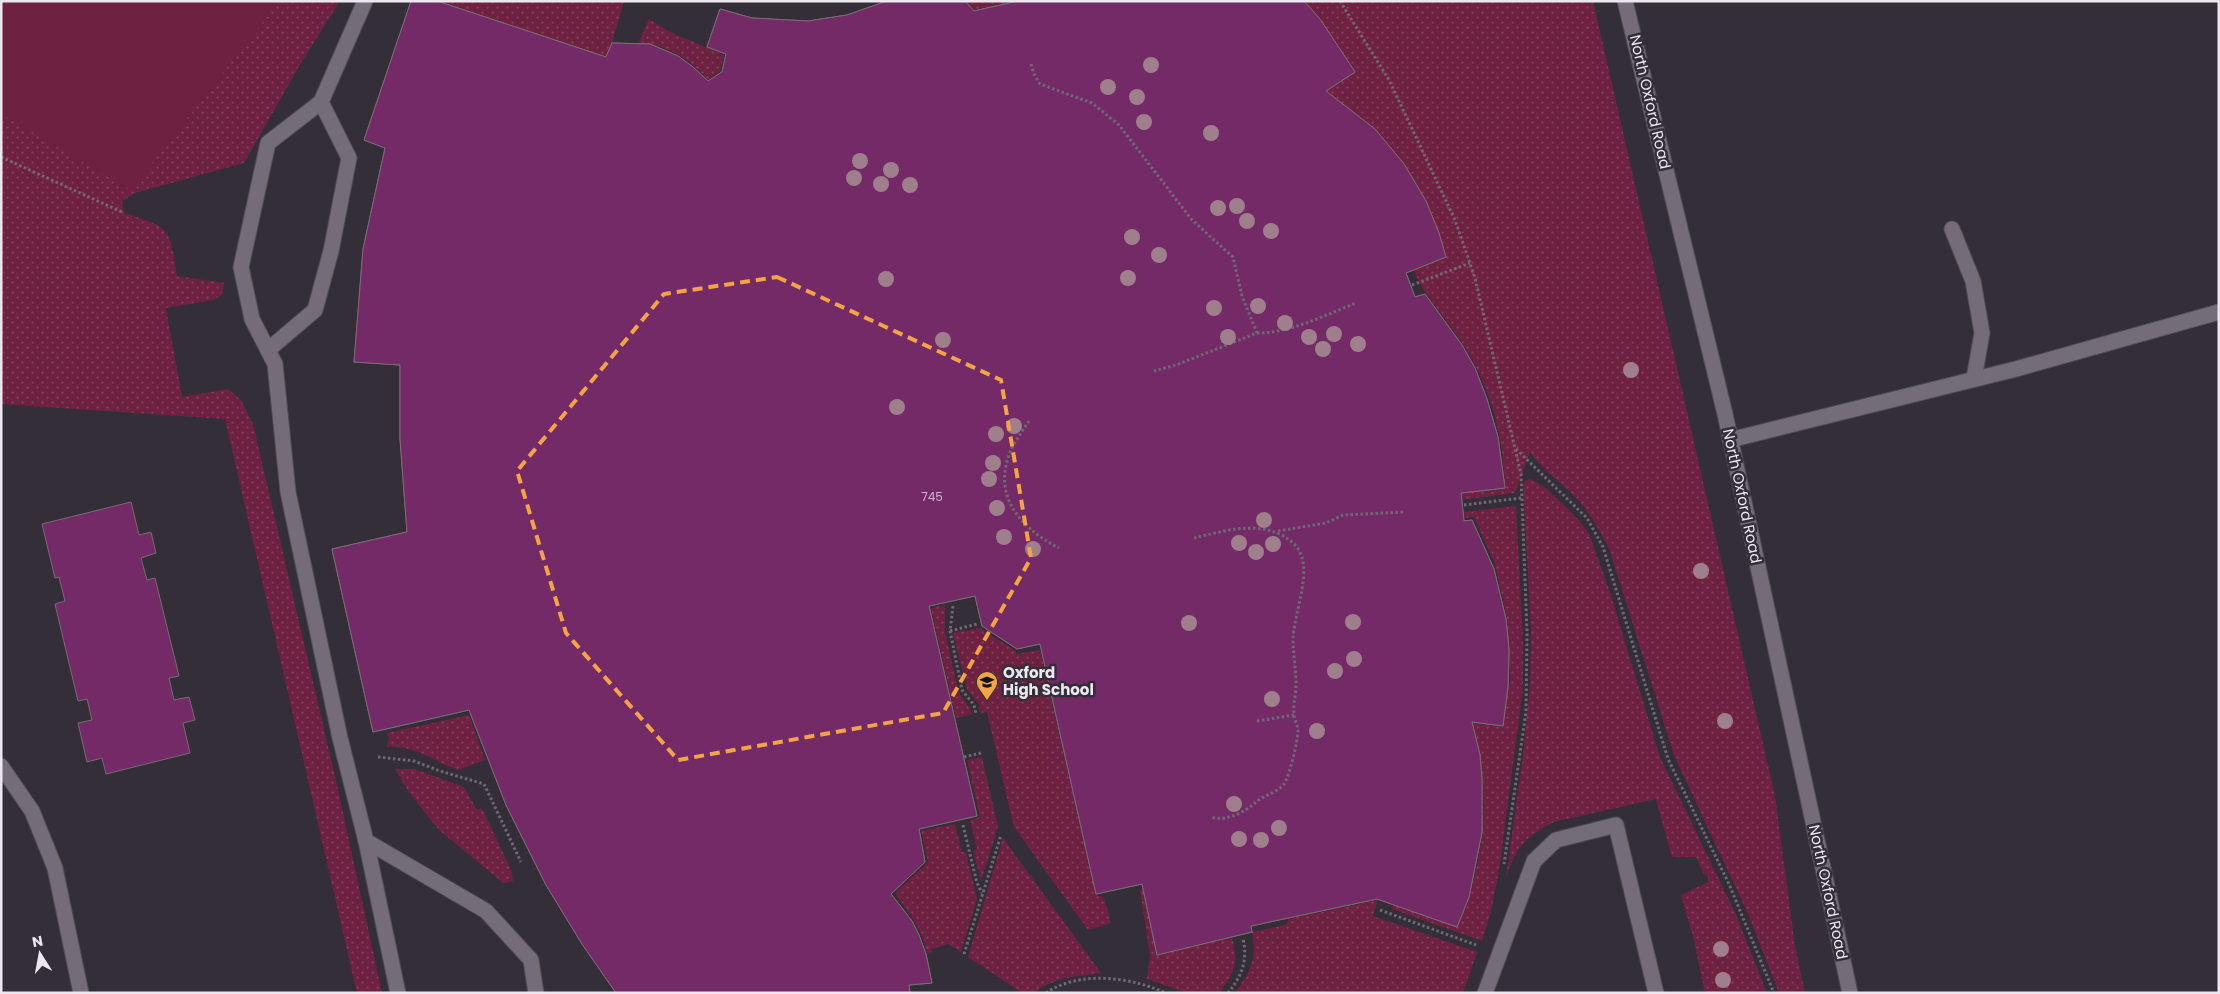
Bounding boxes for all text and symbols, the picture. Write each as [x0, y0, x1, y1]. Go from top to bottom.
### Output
street label: North Oxford Road [1625, 33, 1676, 171]
street label: North Oxford Road [1718, 427, 1767, 565]
house number: 745 [921, 488, 943, 505]
place label: Oxford High School [1003, 662, 1094, 700]
school or university icon: Oxford High School [975, 670, 999, 701]
street label: North Oxford Road [1804, 823, 1853, 961]
north arrow [15, 929, 65, 979]
text: N [30, 930, 45, 952]

